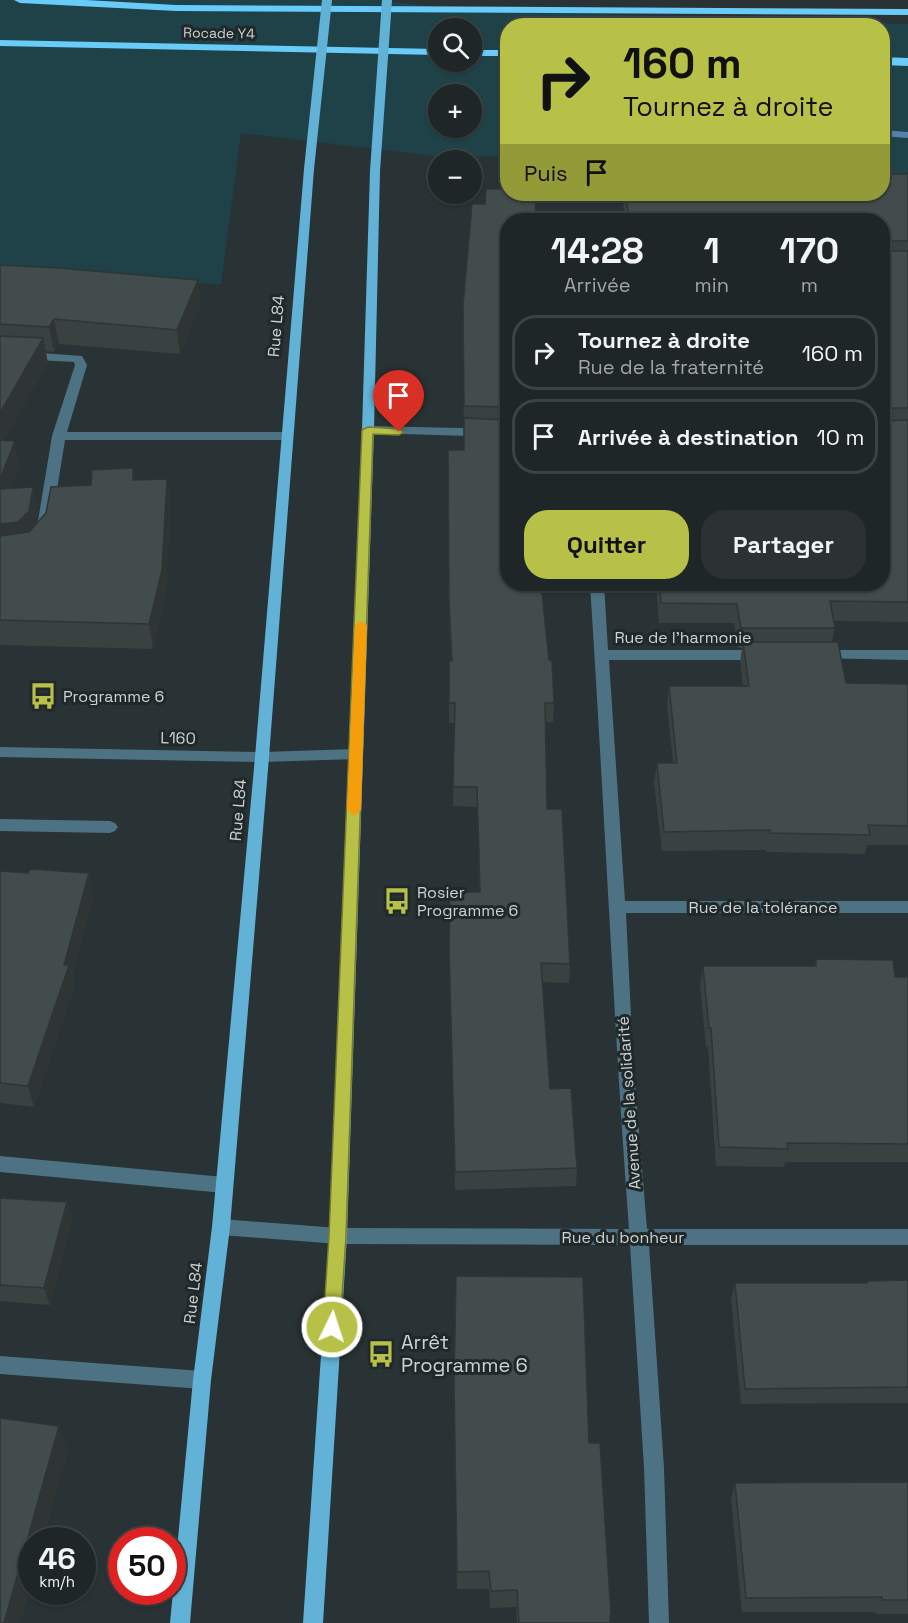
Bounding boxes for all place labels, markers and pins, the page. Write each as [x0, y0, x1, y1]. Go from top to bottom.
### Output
pin [373, 370, 424, 432]
bus stop icon: Programme 6 [28, 681, 58, 711]
place label: Programme 6 [63, 686, 164, 707]
place label: Rosier Programme 6 [417, 882, 518, 921]
bus stop icon: Rosier Programme 6 [382, 886, 412, 916]
place label: Arrêt Programme 6 [401, 1329, 528, 1378]
bus stop icon: Arrêt Programme 6 [366, 1339, 396, 1369]

